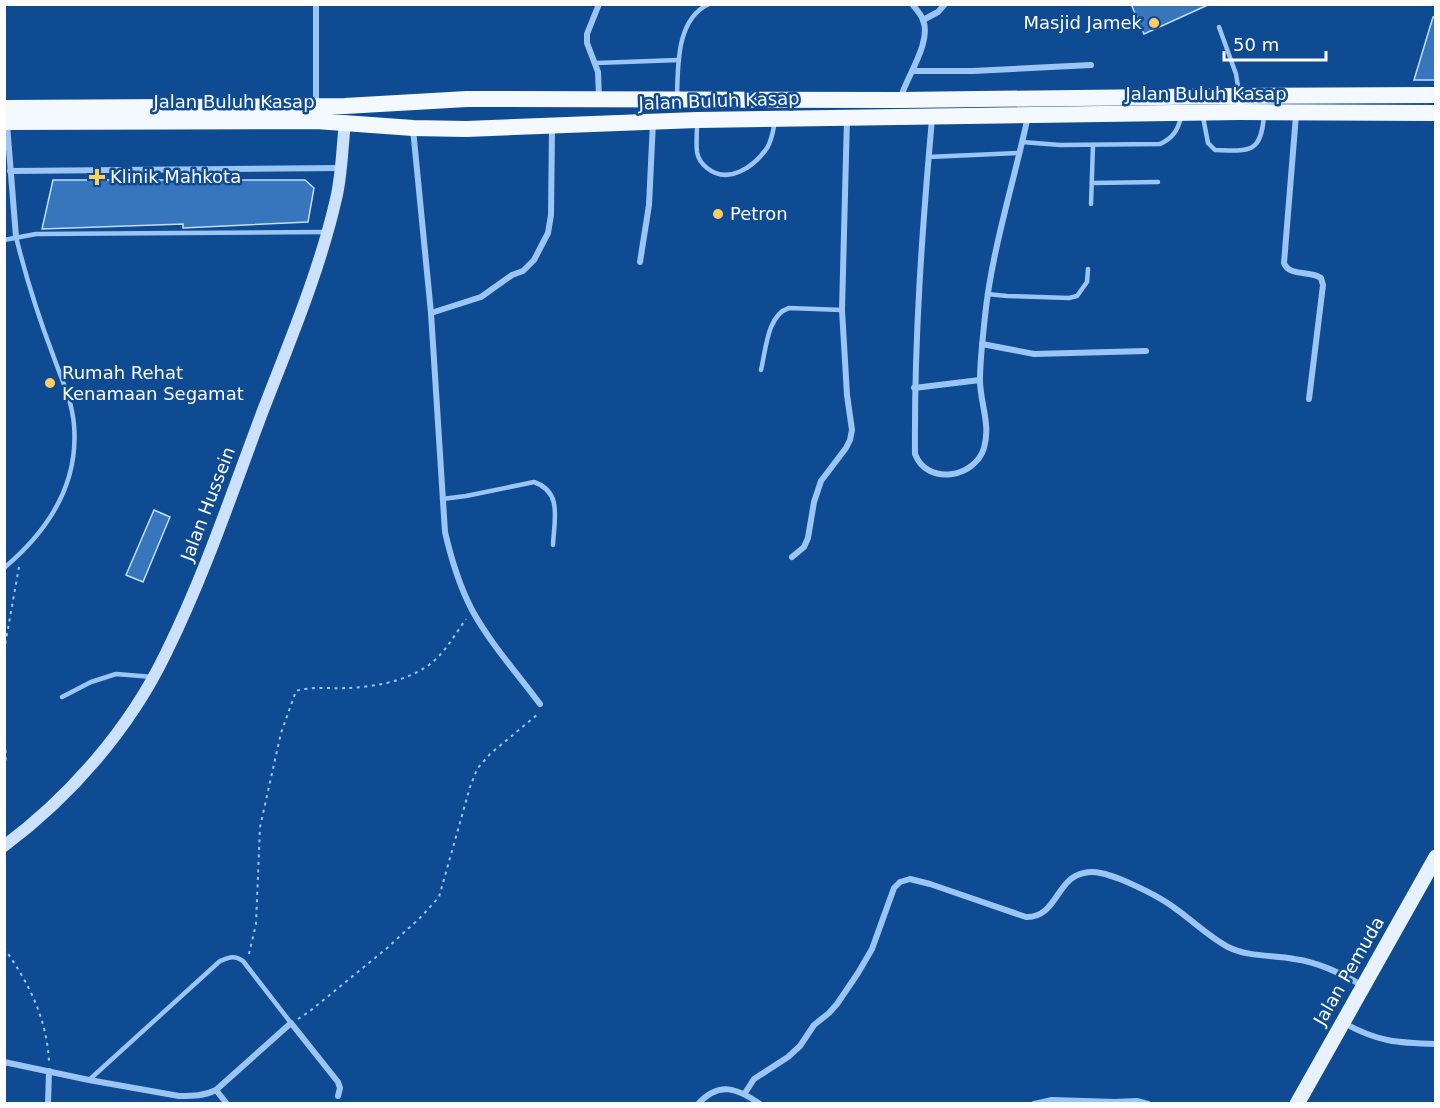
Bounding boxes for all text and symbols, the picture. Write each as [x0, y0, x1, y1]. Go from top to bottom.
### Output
place label: Masjid Jamek [1024, 12, 1143, 33]
marker: Masjid Jamek [1147, 16, 1161, 30]
scale bar [1224, 24, 1326, 62]
text: 50 m [1233, 34, 1279, 55]
street label: Jalan Buluh Kasap [1124, 83, 1287, 104]
street label: Jalan Buluh Kasap [637, 87, 800, 114]
street label: Jalan Buluh Kasap [152, 91, 315, 112]
place label: Klinik Mahkota [110, 166, 241, 187]
marker: Klinik Mahkota [88, 168, 106, 186]
place label: Petron [730, 203, 788, 224]
marker: Petron [711, 207, 725, 221]
place label: Rumah Rehat Kenamaan Segamat [62, 362, 244, 404]
marker: Rumah Rehat Kenamaan Segamat [43, 376, 57, 390]
street label: Jalan Hussein [176, 444, 239, 565]
street label: Jalan Pemuda [1308, 913, 1388, 1030]

